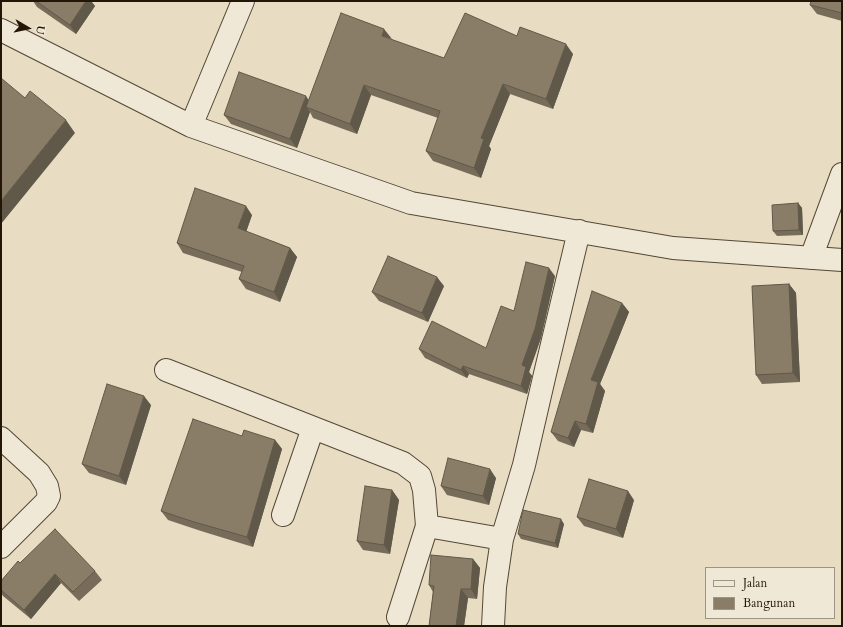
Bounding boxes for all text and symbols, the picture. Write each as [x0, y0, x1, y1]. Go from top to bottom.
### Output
north arrow [8, 8, 48, 48]
text: U [32, 24, 48, 36]
legend [705, 567, 835, 619]
text: Jalan [743, 575, 767, 591]
text: Bangunan [743, 595, 795, 611]

